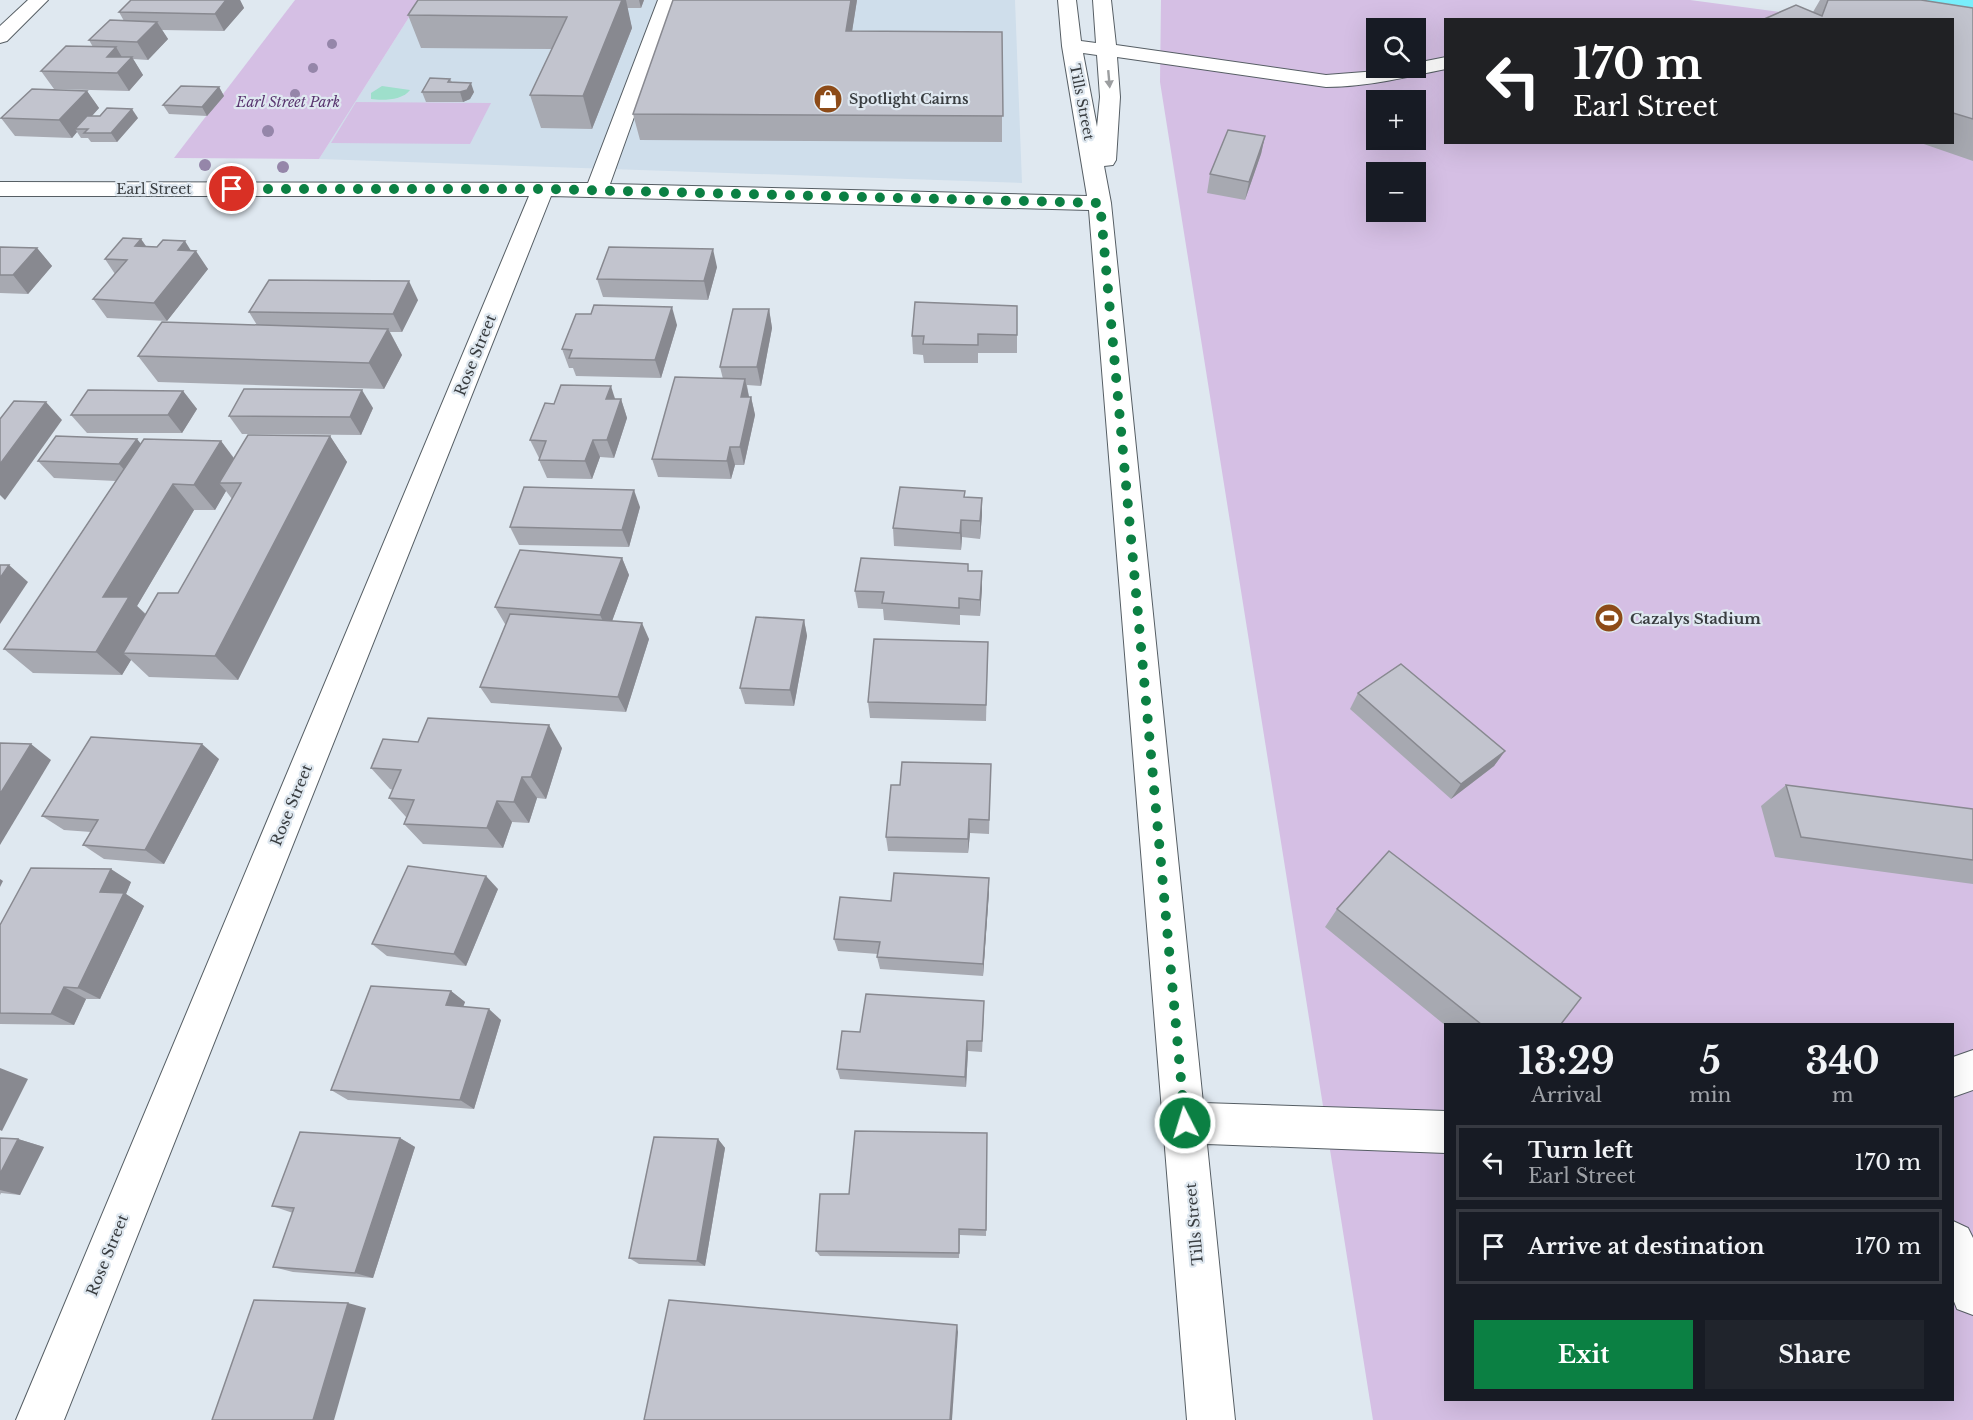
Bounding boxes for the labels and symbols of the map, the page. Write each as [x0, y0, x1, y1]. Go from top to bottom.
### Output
street label: Tills Street [1066, 62, 1098, 142]
one-way arrow [1104, 70, 1114, 89]
shop icon: Spotlight Cairns [812, 83, 844, 115]
place label: Spotlight Cairns [849, 90, 969, 108]
park label: Earl Street Park [235, 93, 340, 111]
pin [206, 163, 257, 214]
street label: Earl Street [116, 180, 192, 198]
street label: Rose Street [450, 311, 500, 399]
sports icon: Cazalys Stadium [1593, 602, 1625, 634]
place label: Cazalys Stadium [1630, 609, 1761, 628]
street label: Rose Street [266, 761, 316, 849]
position arrow [1153, 1091, 1217, 1155]
street label: Tills Street [1181, 1182, 1207, 1266]
street label: Rose Street [82, 1211, 132, 1299]

